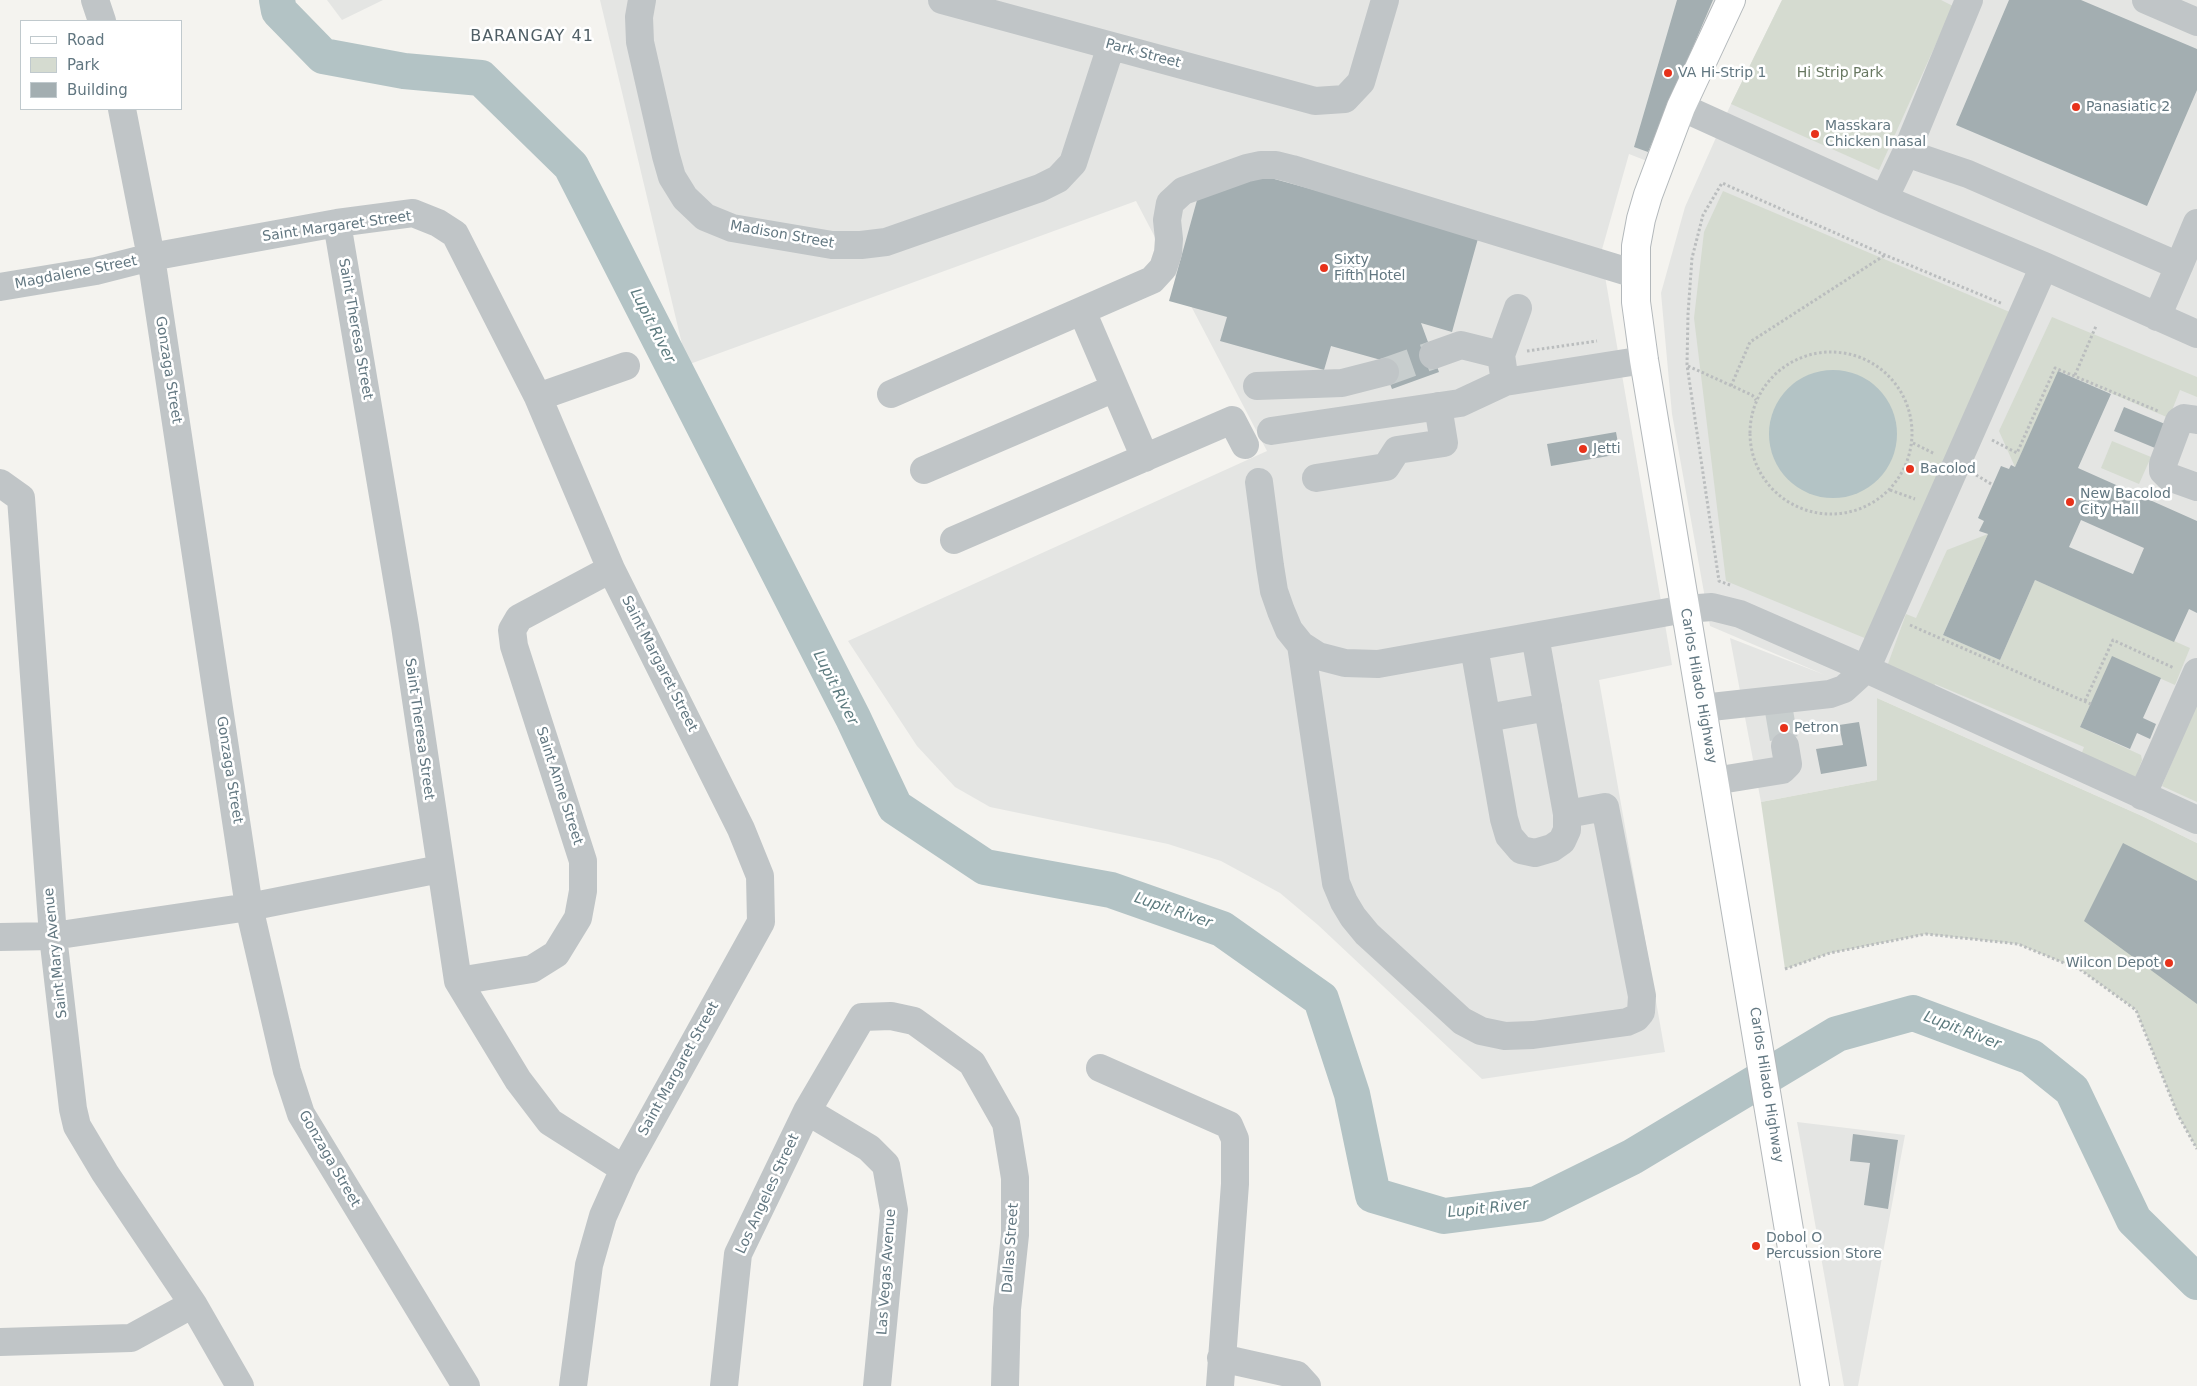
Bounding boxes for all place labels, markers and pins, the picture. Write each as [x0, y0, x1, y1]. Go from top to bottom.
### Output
place label: VA Hi-Strip 1 [1678, 65, 1766, 81]
marker: VA Hi-Strip 1 [1662, 67, 1674, 79]
place label: Panasiatic 2 [2086, 99, 2170, 115]
marker: Panasiatic 2 [2070, 101, 2082, 113]
place label: Masskara Chicken Inasal [1825, 118, 1926, 150]
marker: Masskara Chicken Inasal [1809, 128, 1821, 140]
place label: Sixty Fifth Hotel [1334, 252, 1406, 284]
marker: Sixty Fifth Hotel [1318, 262, 1330, 274]
place label: Jetti [1593, 441, 1621, 457]
marker: Jetti [1577, 443, 1589, 455]
place label: Bacolod [1920, 461, 1976, 477]
marker: Bacolod [1904, 463, 1916, 475]
place label: New Bacolod City Hall [2080, 486, 2171, 518]
marker: New Bacolod City Hall [2064, 496, 2076, 508]
place label: Petron [1794, 720, 1839, 736]
marker: Petron [1778, 722, 1790, 734]
place label: Wilcon Depot [2066, 955, 2159, 971]
marker: Wilcon Depot [2163, 957, 2175, 969]
place label: Dobol O Percussion Store [1766, 1230, 1882, 1262]
marker: Dobol O Percussion Store [1750, 1240, 1762, 1252]

